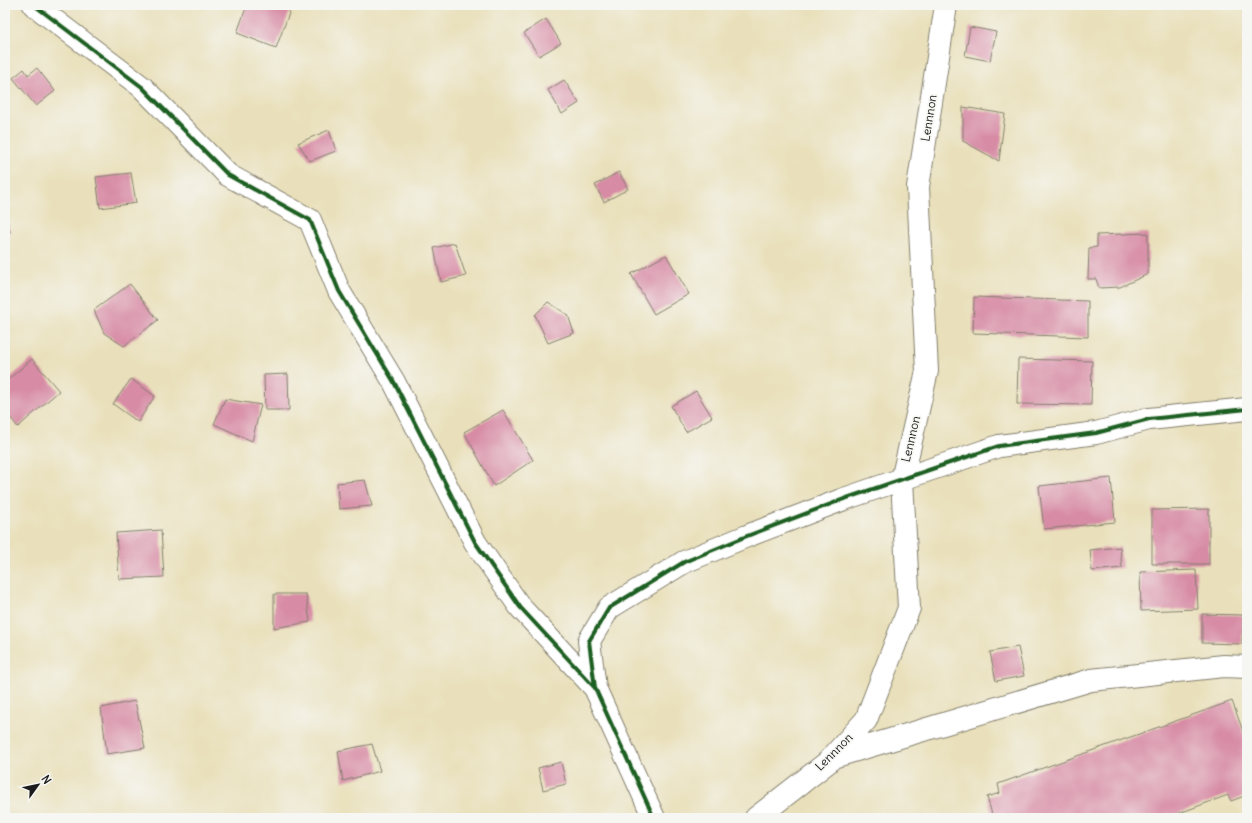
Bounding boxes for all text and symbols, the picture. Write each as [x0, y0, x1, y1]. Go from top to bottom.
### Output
street label: Lennnon [917, 93, 940, 142]
street label: Lennnon [898, 414, 923, 464]
street label: Lennnon [812, 730, 856, 774]
north arrow [18, 765, 58, 805]
text: N [38, 773, 54, 787]

